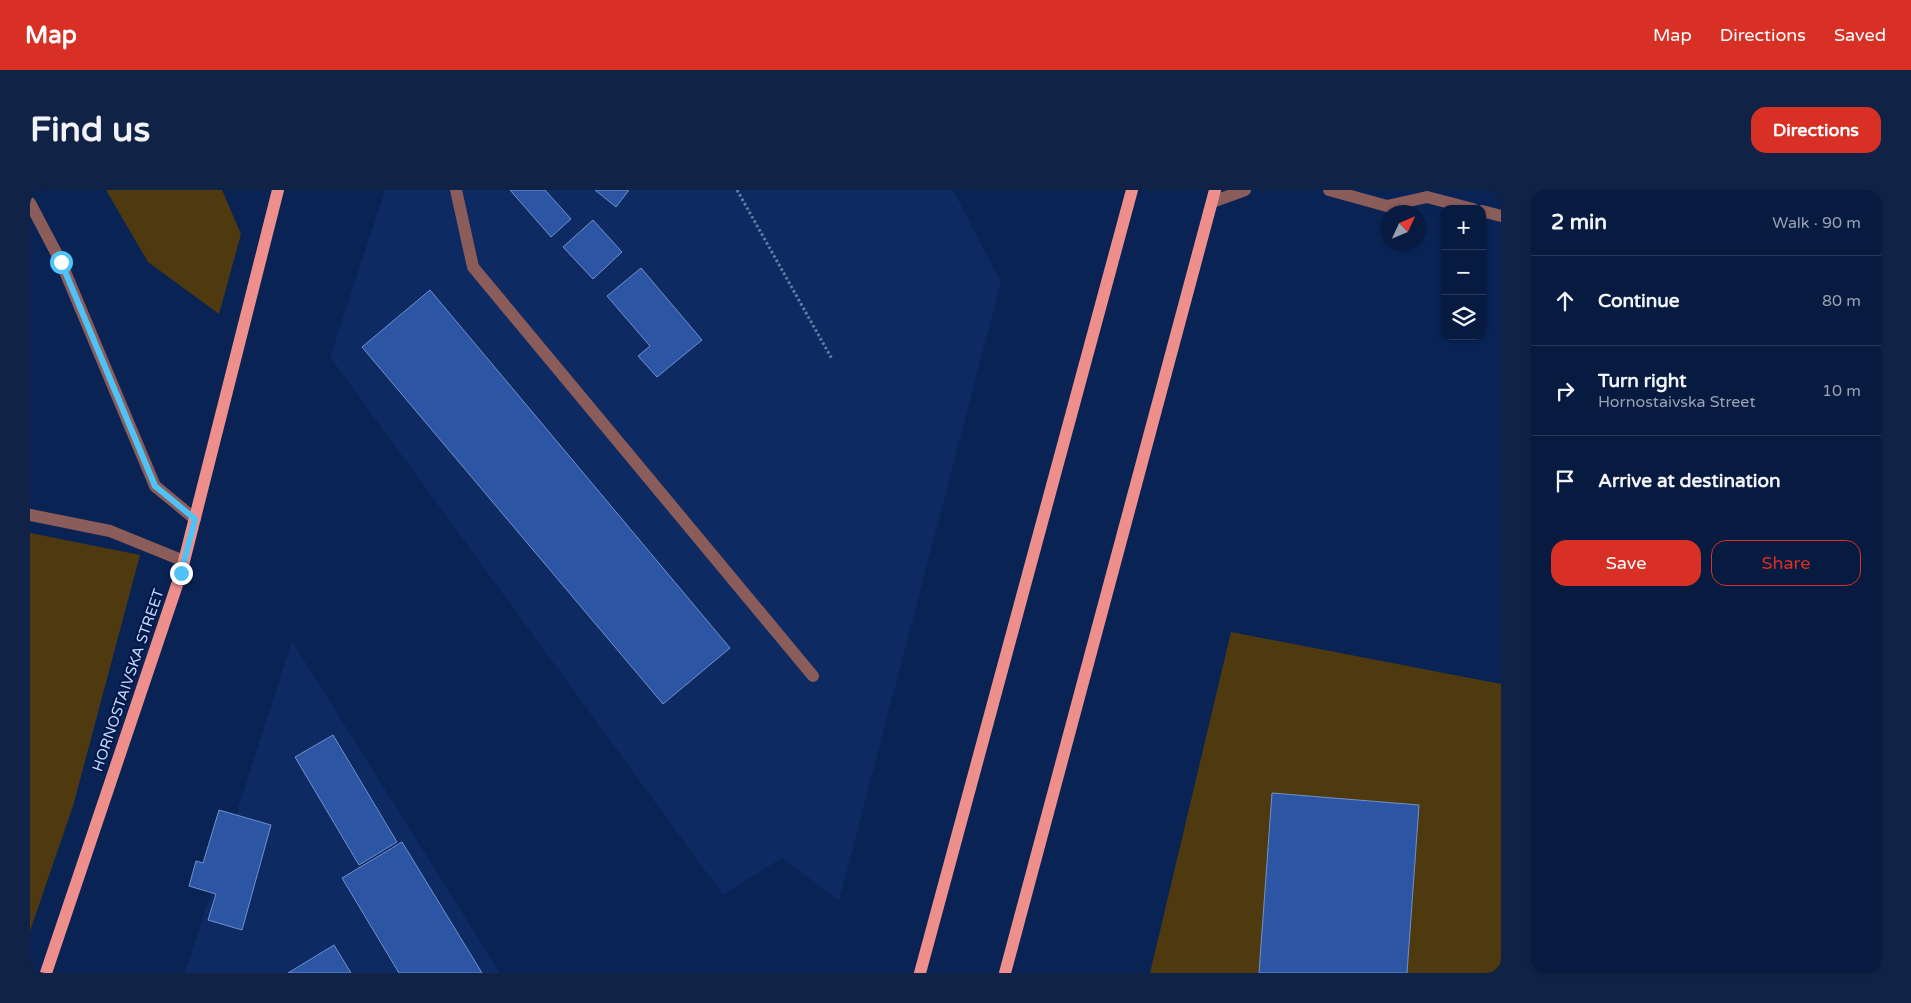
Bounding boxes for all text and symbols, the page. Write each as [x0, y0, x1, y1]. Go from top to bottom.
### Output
text: Map [25, 21, 77, 50]
text: Map [1653, 24, 1692, 46]
text: Directions [1720, 24, 1806, 46]
text: Saved [1834, 24, 1886, 46]
button: Directions [1751, 107, 1881, 153]
text: Find us [30, 109, 150, 151]
north arrow [1381, 205, 1426, 250]
map controls [1441, 205, 1486, 340]
button: + [1441, 205, 1486, 250]
text: 2 min [1551, 210, 1607, 235]
text: Walk · 90 m [1772, 213, 1861, 233]
button: − [1441, 250, 1486, 295]
route start [50, 251, 73, 274]
icon: ahead [1551, 287, 1579, 315]
text: Continue [1598, 290, 1680, 312]
text: 80 m [1822, 291, 1861, 311]
button: layers [1441, 295, 1486, 340]
text: Turn right [1598, 370, 1686, 392]
icon: right [1551, 377, 1579, 405]
text: 10 m [1822, 381, 1861, 401]
text: Hornostaivska Street [1598, 392, 1756, 412]
icon: arrive [1551, 467, 1579, 495]
text: Arrive at destination [1598, 470, 1781, 492]
button: Save [1551, 540, 1701, 586]
button: Share [1711, 540, 1861, 586]
route end [170, 562, 193, 585]
street label: HORNOSTAIVSKA STREET [88, 586, 168, 774]

